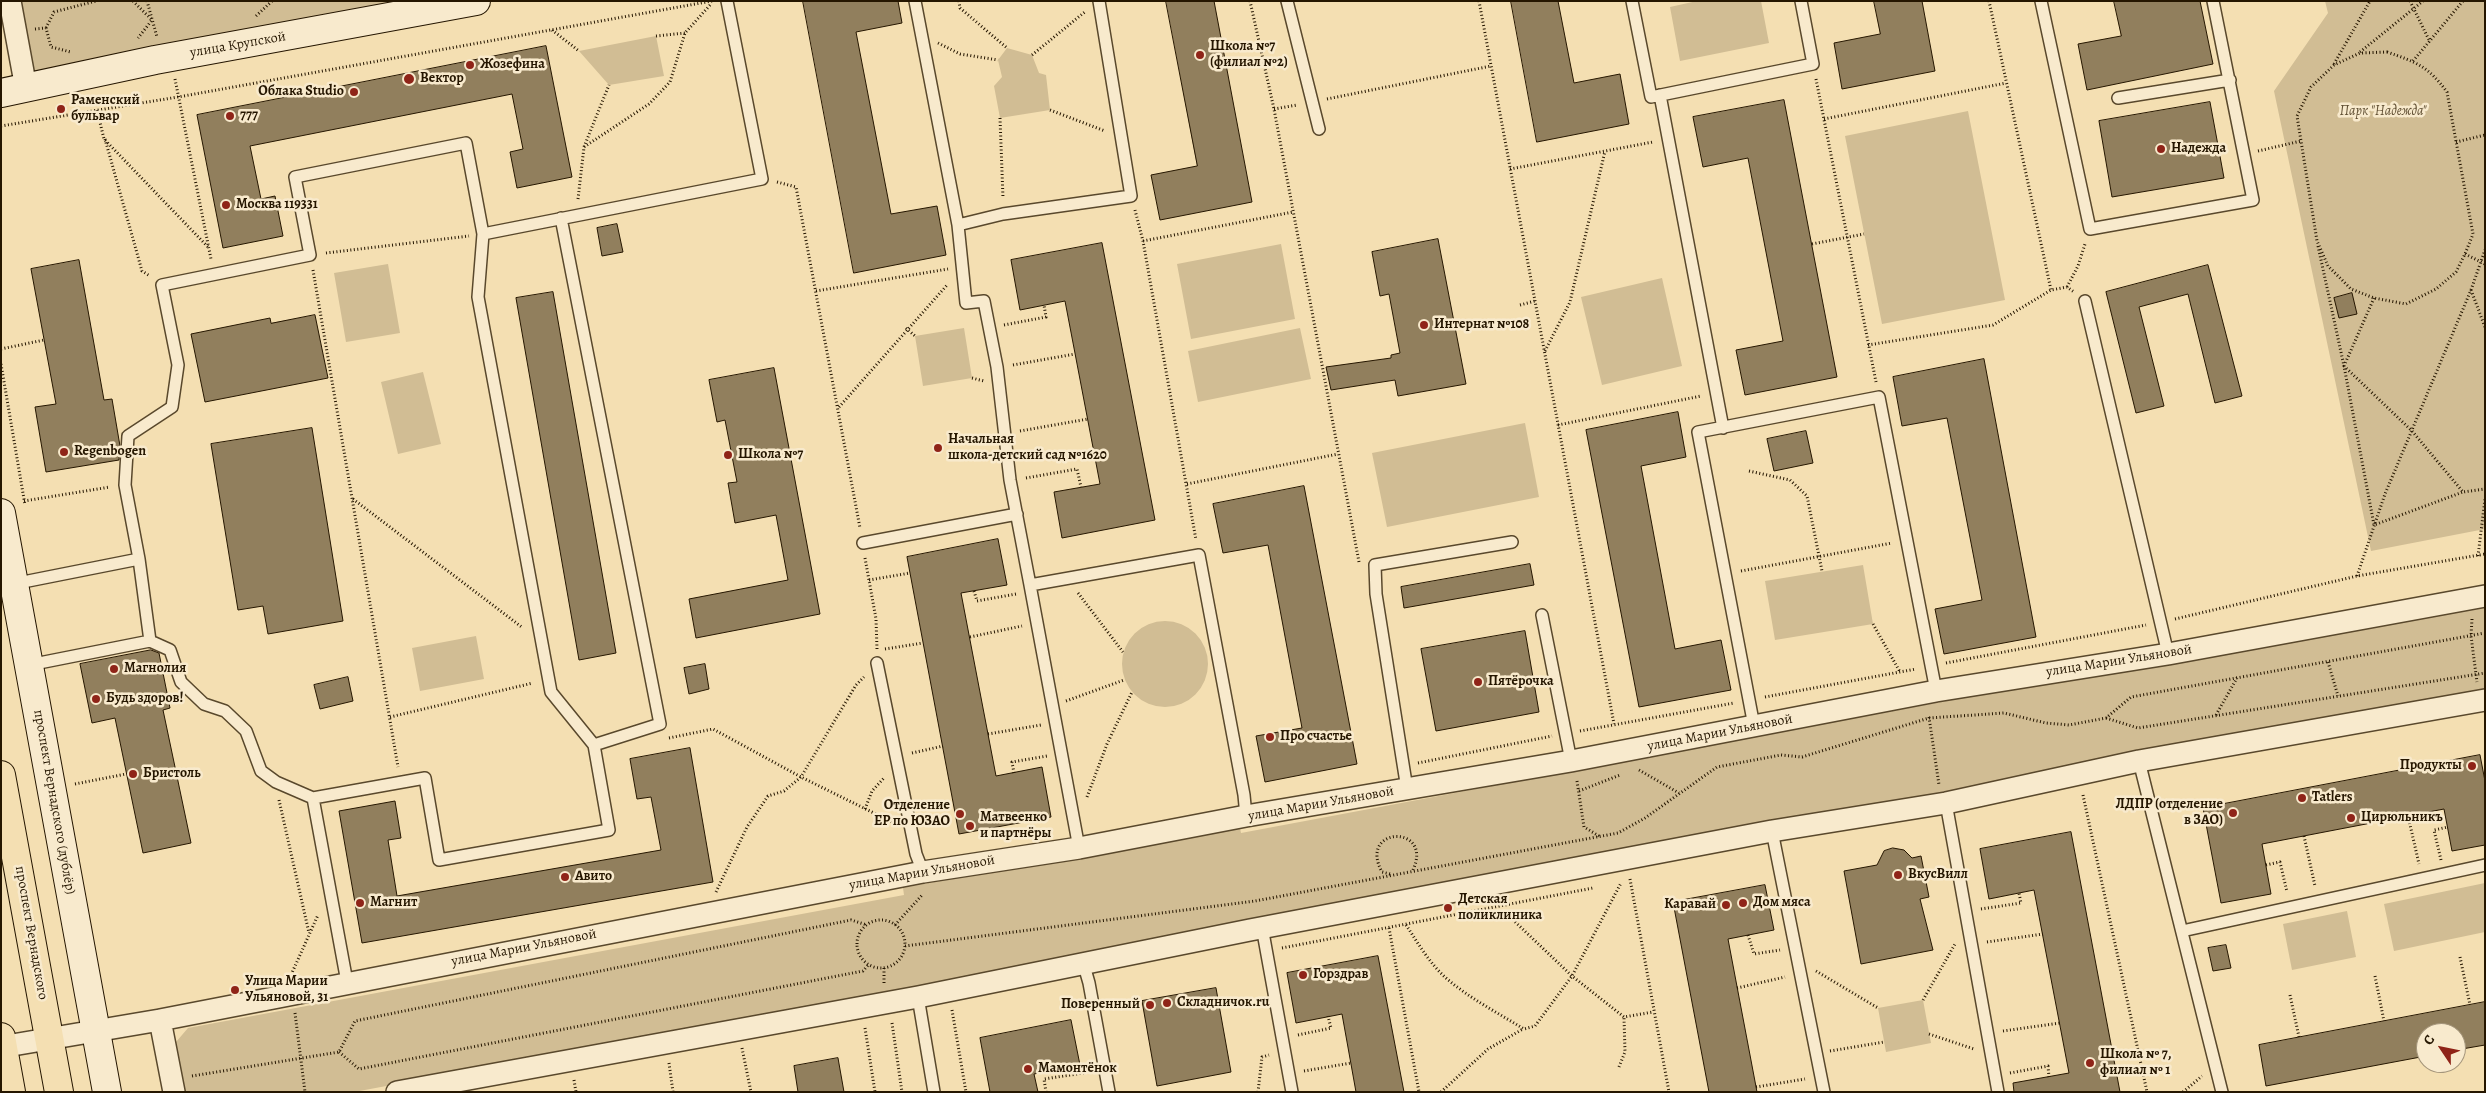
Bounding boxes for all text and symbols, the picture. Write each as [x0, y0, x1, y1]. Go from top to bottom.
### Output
street label: улица Крупской [189, 28, 287, 62]
place label: Школа №7 (филиал №2) [1210, 39, 1288, 72]
marker: Школа №7 (филиал №2) [1194, 49, 1206, 61]
place label: Жозефина [480, 57, 545, 73]
marker: Жозефина [464, 59, 476, 71]
place label: Вектор [420, 71, 464, 87]
marker: Вектор [402, 72, 416, 86]
place label: Облака Studio [258, 84, 344, 100]
marker: Облака Studio [348, 86, 360, 98]
place label: Раменский бульвар [71, 93, 140, 125]
marker: Раменский бульвар [55, 103, 67, 115]
park label: Парк "Надежда" [2339, 104, 2427, 120]
place label: 777 [240, 108, 258, 124]
marker: 777 [224, 110, 236, 122]
place label: Надежда [2171, 141, 2226, 157]
marker: Надежда [2155, 143, 2167, 155]
place label: Москва 119331 [236, 197, 318, 213]
marker: Москва 119331 [220, 199, 232, 211]
place label: Интернат №108 [1434, 317, 1529, 333]
marker: Интернат №108 [1418, 319, 1430, 331]
place label: Начальная школа-детский сад №1620 [948, 432, 1107, 464]
marker: Начальная школа-детский сад №1620 [932, 442, 944, 454]
place label: Regenbogen [74, 444, 146, 460]
marker: Regenbogen [58, 446, 70, 458]
place label: Школа №7 [738, 447, 803, 463]
marker: Школа №7 [722, 449, 734, 461]
street label: улица Марии Ульяновой [2045, 641, 2193, 681]
place label: Магнолия [124, 661, 186, 677]
marker: Магнолия [108, 663, 120, 675]
place label: Пятёрочка [1488, 674, 1554, 690]
marker: Пятёрочка [1472, 676, 1484, 688]
place label: Будь здоров! [106, 691, 183, 707]
marker: Будь здоров! [90, 693, 102, 705]
street label: проспект Вернадского (дублёр) [29, 708, 79, 896]
street label: улица Марии Ульяновой [1646, 711, 1794, 755]
place label: Про счастье [1280, 729, 1352, 745]
marker: Про счастье [1264, 731, 1276, 743]
place label: Продукты [2400, 758, 2462, 774]
marker: Продукты [2466, 760, 2478, 772]
place label: Бристоль [143, 766, 201, 782]
marker: Бристоль [127, 768, 139, 780]
street label: улица Марии Ульяновой [1247, 783, 1395, 825]
place label: Tatlers [2312, 790, 2352, 806]
marker: Tatlers [2296, 792, 2308, 804]
place label: ЛДПР (отделение в ЗАО) [2116, 797, 2223, 830]
place label: Отделение ЕР по ЮЗАО [874, 798, 950, 830]
marker: ЛДПР (отделение в ЗАО) [2227, 807, 2239, 819]
marker: Отделение ЕР по ЮЗАО [954, 808, 966, 820]
place label: Матвеенко и партнёры [980, 810, 1051, 842]
place label: Цирюльникъ [2361, 810, 2443, 826]
marker: Цирюльникъ [2345, 812, 2357, 824]
marker: Матвеенко и партнёры [964, 820, 976, 832]
street label: улица Марии Ульяновой [848, 852, 996, 894]
street label: проспект Вернадского [11, 865, 51, 1001]
place label: ВкусВилл [1908, 867, 1968, 883]
place label: Авито [575, 869, 612, 885]
marker: ВкусВилл [1892, 869, 1904, 881]
marker: Авито [559, 871, 571, 883]
place label: Детская поликлиника [1458, 892, 1542, 924]
place label: Магнит [370, 895, 417, 911]
place label: Дом мяса [1753, 895, 1811, 911]
marker: Магнит [354, 897, 366, 909]
place label: Каравай [1664, 897, 1716, 913]
marker: Дом мяса [1737, 897, 1749, 909]
marker: Каравай [1720, 899, 1732, 911]
marker: Детская поликлиника [1442, 902, 1454, 914]
street label: улица Марии Ульяновой [450, 926, 598, 970]
place label: Горздрав [1313, 967, 1368, 983]
marker: Горздрав [1297, 969, 1309, 981]
place label: Улица Марии Ульяновой, 31 [245, 974, 328, 1006]
marker: Улица Марии Ульяновой, 31 [229, 984, 241, 996]
place label: Складничок.ru [1177, 995, 1270, 1011]
place label: Поверенный [1061, 997, 1140, 1013]
marker: Складничок.ru [1161, 997, 1173, 1009]
marker: Поверенный [1144, 999, 1156, 1011]
north arrow [2416, 1023, 2466, 1073]
text: С [2419, 1031, 2439, 1049]
place label: Школа № 7, филиал № 1 [2100, 1047, 2172, 1080]
marker: Школа № 7, филиал № 1 [2084, 1057, 2096, 1069]
place label: Мамонтёнок [1038, 1061, 1117, 1077]
marker: Мамонтёнок [1022, 1063, 1034, 1075]

